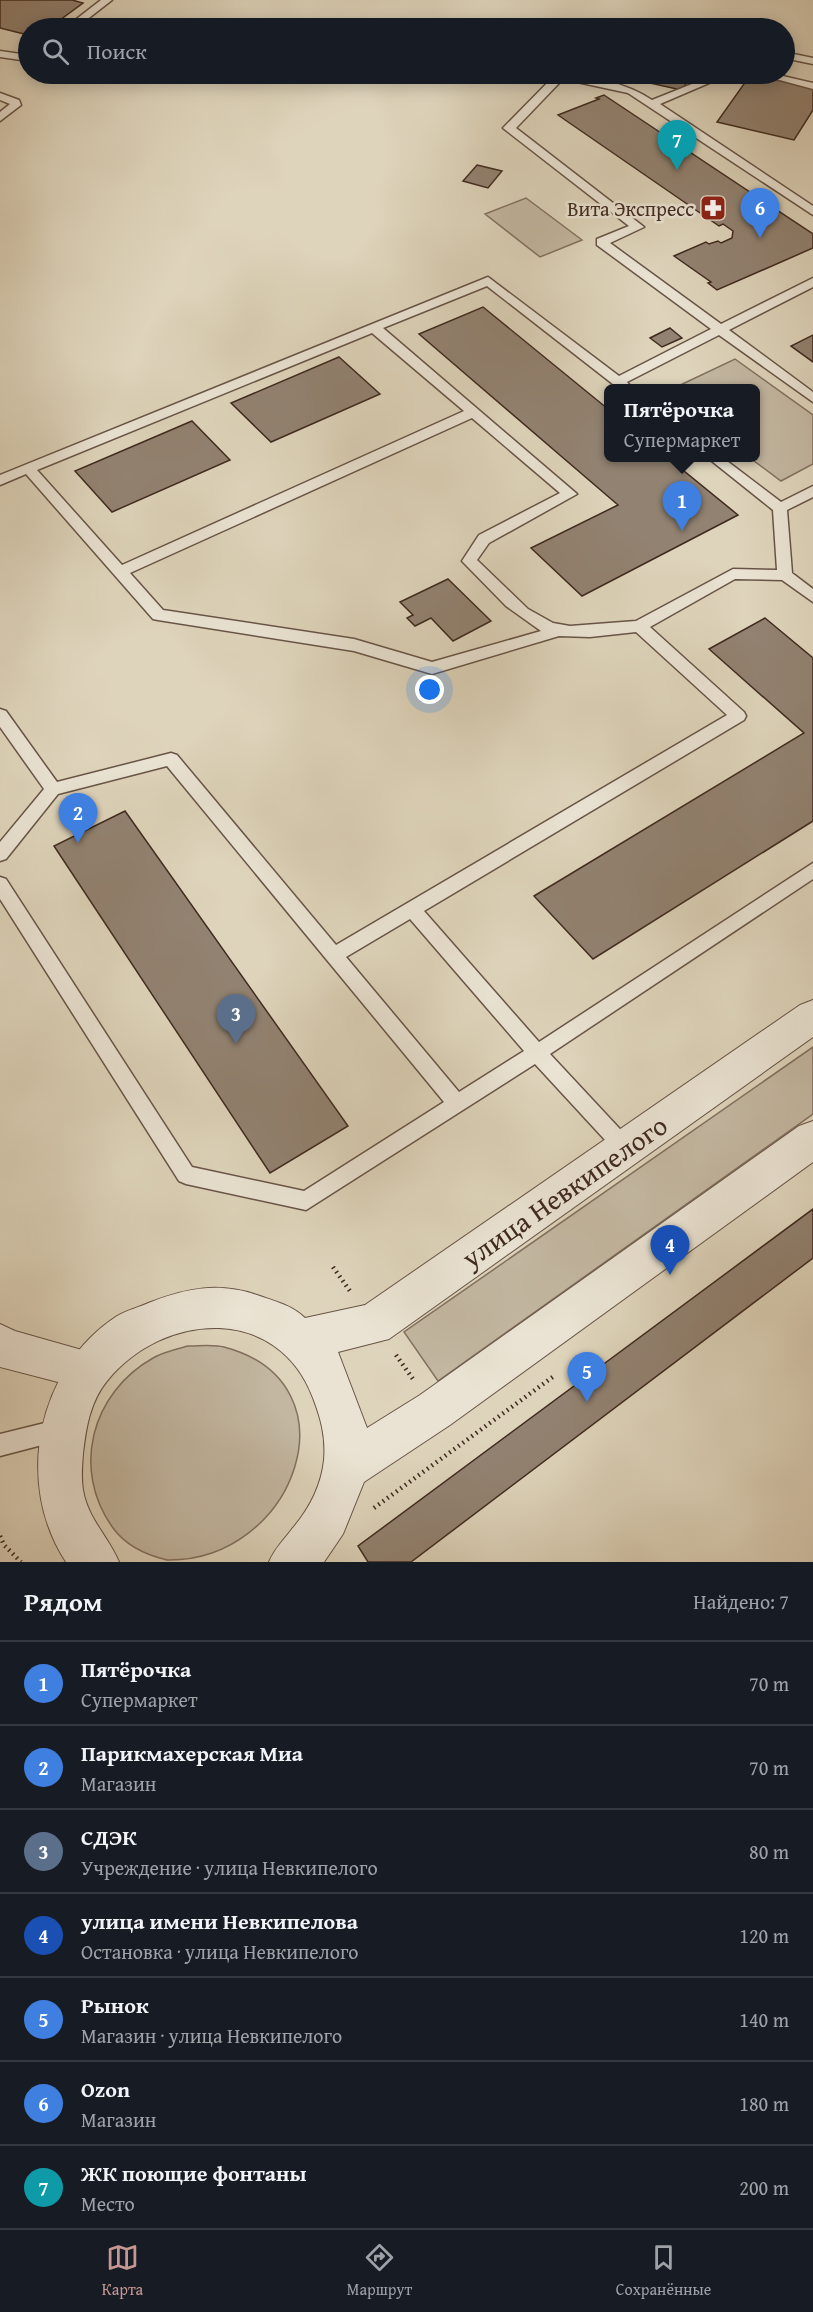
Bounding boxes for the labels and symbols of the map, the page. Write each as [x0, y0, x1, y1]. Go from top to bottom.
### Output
pin: 7 [658, 120, 696, 170]
pin: 6 [740, 188, 780, 238]
pharmacy icon: Вита Экспресс [698, 193, 728, 223]
place label: Вита Экспресс [567, 194, 694, 223]
pin: 1 [662, 482, 702, 531]
your location [415, 675, 444, 704]
pin: 2 [58, 794, 98, 843]
pin: 3 [216, 994, 256, 1044]
street label: улица Невкипелого [452, 1104, 675, 1278]
pin: 4 [650, 1226, 690, 1275]
pin: 5 [568, 1352, 606, 1402]

